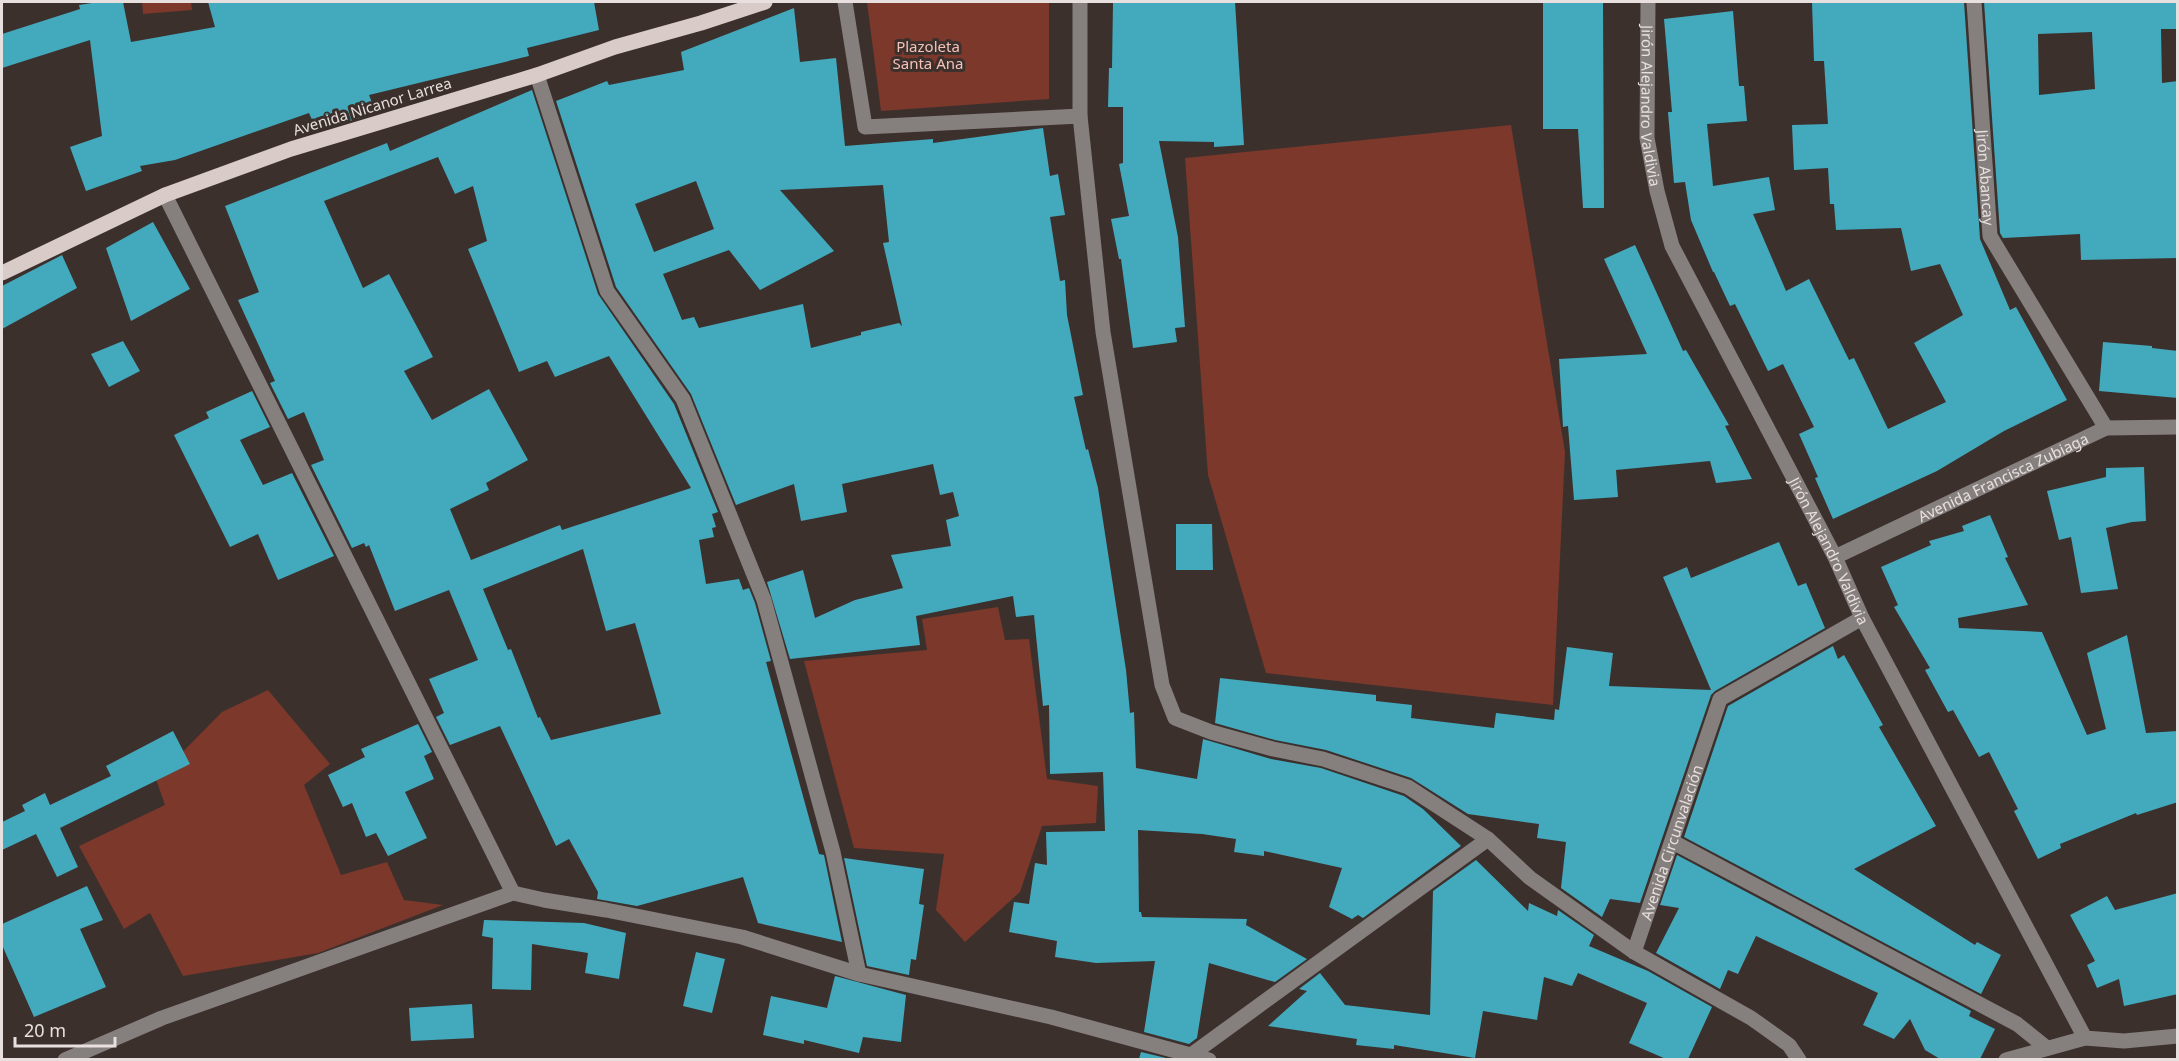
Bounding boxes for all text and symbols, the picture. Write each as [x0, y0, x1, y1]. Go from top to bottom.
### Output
street label: Jirón Alejandro Valdivia [1637, 23, 1666, 188]
park label: Plazoleta Santa Ana [893, 36, 963, 73]
street label: Avenida Nicanor Larrea [290, 72, 454, 140]
street label: Jirón Abancay [1973, 127, 1999, 226]
street label: Avenida Francisca Zubiaga [1914, 428, 2092, 526]
street label: Jirón Alejandro Valdivia [1784, 472, 1874, 628]
street label: Avenida Circunvalación [1636, 762, 1707, 923]
scale bar [15, 1010, 116, 1048]
text: 20 m [24, 1018, 66, 1042]

